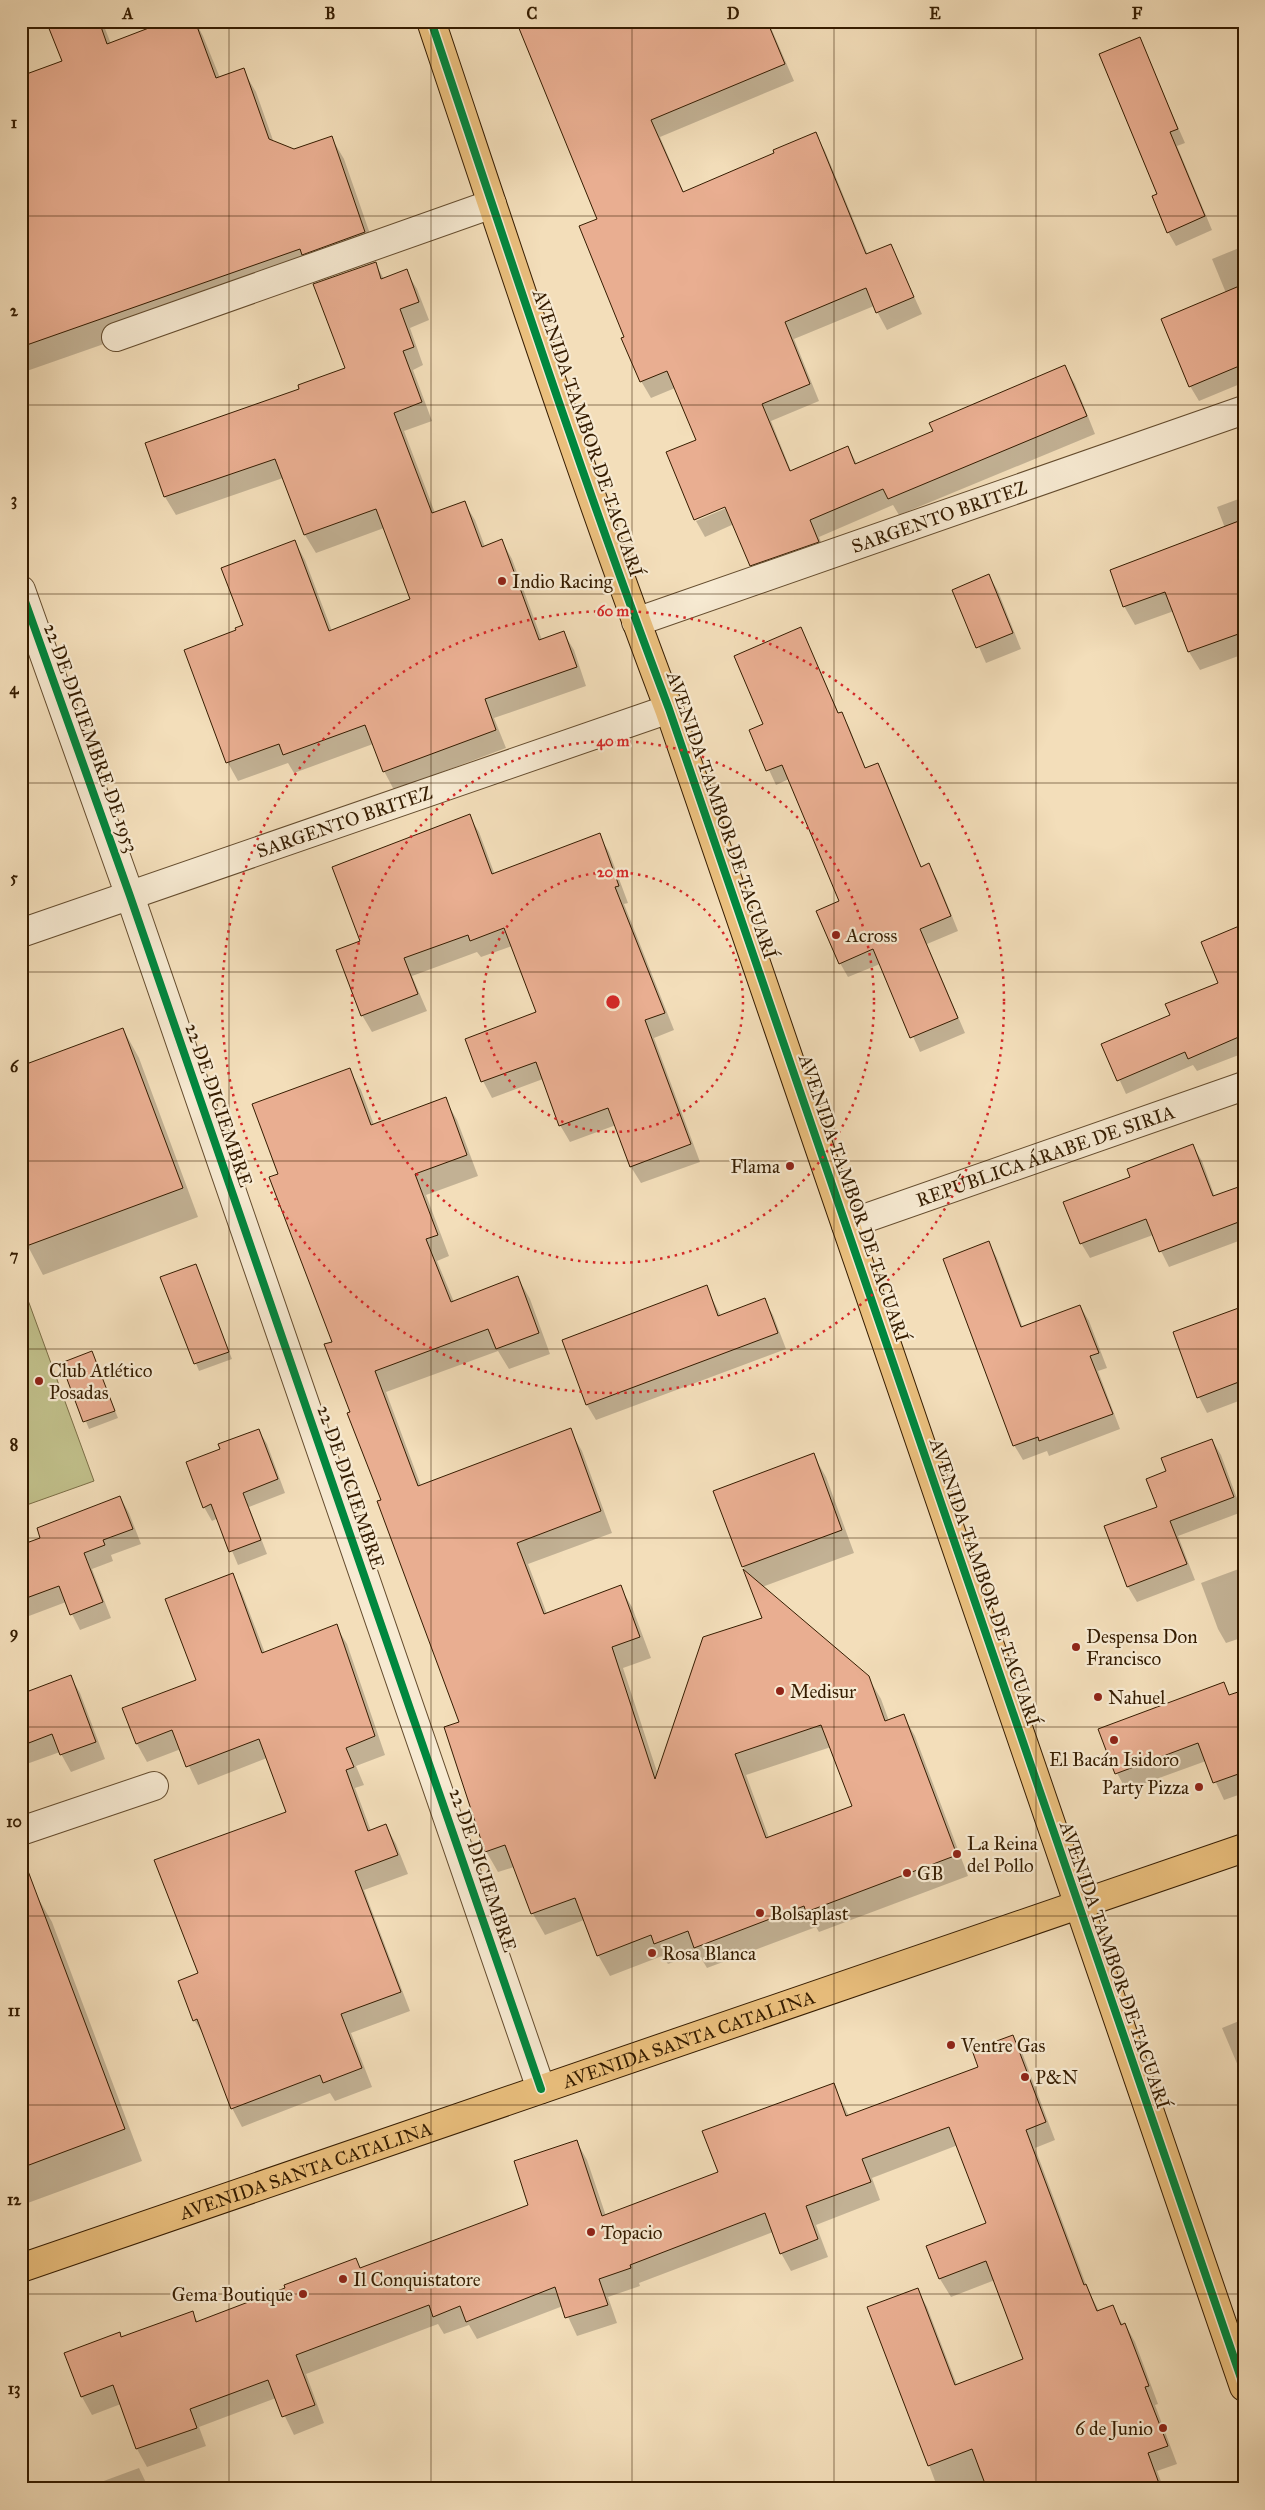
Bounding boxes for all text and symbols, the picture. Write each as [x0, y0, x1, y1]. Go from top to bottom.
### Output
text: A [122, 4, 134, 23]
text: B [325, 4, 335, 23]
text: C [527, 4, 538, 23]
text: D [727, 4, 740, 23]
text: E [929, 4, 941, 23]
text: F [1132, 4, 1143, 23]
text: 1 [11, 113, 18, 132]
street label: AVENIDA TAMBOR DE TACUARÍ [528, 285, 649, 581]
text: 2 [10, 301, 19, 320]
street label: SARGENTO BRITEZ [848, 475, 1030, 558]
text: 3 [11, 490, 17, 510]
place label: Indio Racing [512, 570, 613, 594]
marker: Indio Racing [496, 575, 508, 587]
text: 60 m [597, 602, 630, 620]
street label: 22 DE DICIEMBRE DE 1953 [39, 620, 143, 856]
street label: AVENIDA TAMBOR DE TACUARÍ [662, 667, 783, 963]
text: 4 [10, 679, 20, 699]
text: 40 m [597, 732, 630, 751]
street label: SARGENTO BRITEZ [253, 780, 435, 862]
text: 20 m [597, 863, 629, 881]
text: 5 [10, 868, 18, 887]
place label: Across [845, 924, 897, 947]
marker: Across [830, 929, 842, 941]
centre of rings [604, 993, 622, 1011]
street label: 22 DE DICIEMBRE [180, 1020, 258, 1190]
street label: AVENIDA TAMBOR DE TACUARÍ [794, 1050, 915, 1346]
text: 6 [10, 1057, 19, 1076]
street label: REPÚBLICA ÁRABE DE SIRIA [913, 1100, 1178, 1211]
place label: Flama [730, 1155, 781, 1178]
marker: Flama [784, 1160, 796, 1172]
text: 7 [10, 1246, 19, 1265]
place label: Club Atlético Posadas [49, 1359, 153, 1404]
marker: Club Atlético Posadas [33, 1375, 45, 1387]
street label: 22 DE DICIEMBRE [312, 1402, 390, 1572]
street label: AVENIDA TAMBOR DE TACUARÍ [925, 1434, 1046, 1730]
text: 8 [10, 1435, 18, 1454]
text: 9 [10, 1623, 18, 1643]
place label: Despensa Don Francisco [1086, 1625, 1198, 1670]
marker: Despensa Don Francisco [1070, 1641, 1082, 1653]
place label: Medisur [790, 1680, 857, 1703]
marker: Medisur [774, 1685, 786, 1697]
place label: Nahuel [1108, 1686, 1166, 1709]
marker: Nahuel [1092, 1691, 1104, 1703]
marker: El Bacán Isidoro [1108, 1734, 1120, 1746]
place label: El Bacán Isidoro [1049, 1748, 1179, 1771]
place label: Party Pizza [1102, 1776, 1190, 1799]
marker: Party Pizza [1193, 1781, 1205, 1793]
street label: 22 DE DICIEMBRE [444, 1785, 522, 1955]
text: 10 [6, 1812, 22, 1831]
street label: AVENIDA TAMBOR DE TACUARÍ [1055, 1817, 1176, 2113]
place label: La Reina del Pollo [967, 1832, 1039, 1877]
marker: La Reina del Pollo [951, 1848, 963, 1860]
place label: GB [917, 1862, 943, 1885]
marker: GB [901, 1867, 913, 1879]
place label: Bolsaplast [770, 1902, 849, 1925]
marker: Bolsaplast [754, 1907, 766, 1919]
place label: Rosa Blanca [662, 1942, 757, 1965]
marker: Rosa Blanca [646, 1947, 658, 1959]
street label: AVENIDA SANTA CATALINA [559, 1985, 818, 2093]
text: 11 [8, 2001, 21, 2020]
place label: Ventre Gas [960, 2034, 1046, 2057]
marker: Ventre Gas [945, 2039, 957, 2051]
place label: P&N [1035, 2066, 1078, 2089]
marker: P&N [1019, 2071, 1031, 2083]
street label: AVENIDA SANTA CATALINA [176, 2116, 435, 2225]
text: 12 [7, 2190, 22, 2209]
place label: Topacio [601, 2221, 663, 2244]
marker: Topacio [585, 2226, 597, 2238]
place label: Il Conquistatore [353, 2268, 481, 2292]
marker: Il Conquistatore [337, 2273, 349, 2285]
place label: Gema Boutique [172, 2283, 293, 2307]
marker: Gema Boutique [297, 2288, 309, 2300]
text: 13 [8, 2379, 20, 2399]
place label: 6 de Junio [1075, 2417, 1153, 2441]
marker: 6 de Junio [1157, 2422, 1169, 2434]

